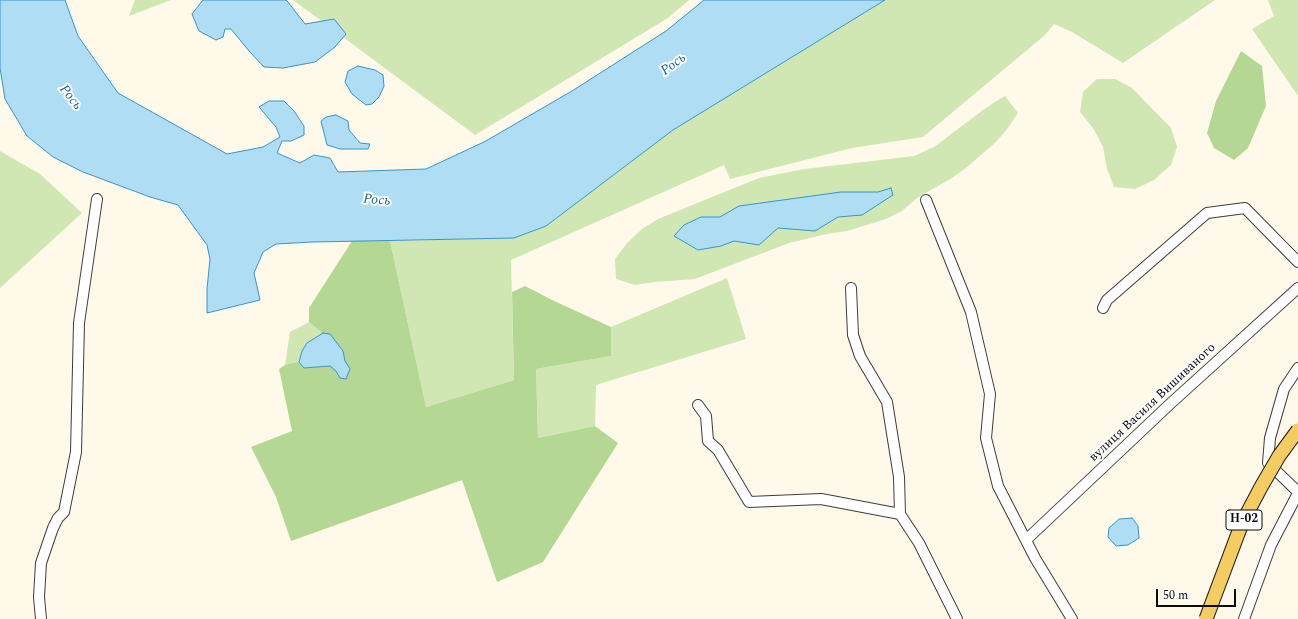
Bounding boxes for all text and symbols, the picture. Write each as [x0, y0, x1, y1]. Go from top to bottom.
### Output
water label: Рось [658, 50, 690, 80]
water label: Рось [55, 82, 85, 114]
water label: Рось [363, 191, 391, 211]
street label: вулиця Василя Вишиваного [1087, 340, 1219, 466]
road number: Н-02 [1226, 510, 1262, 530]
scale bar [1158, 581, 1238, 607]
text: 50 m [1163, 586, 1188, 605]

